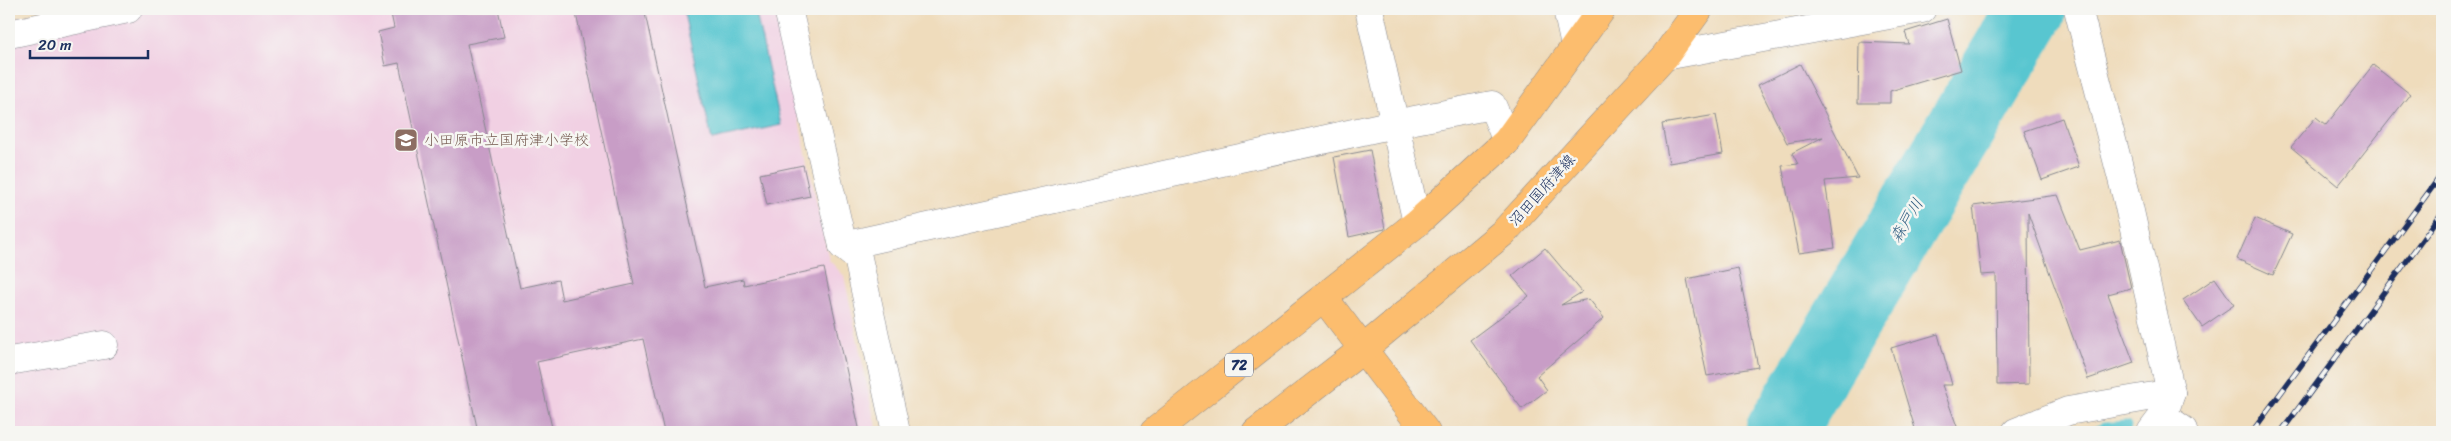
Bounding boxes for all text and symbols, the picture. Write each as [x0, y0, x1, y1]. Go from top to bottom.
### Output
scale bar [30, 28, 148, 60]
text: 20 m [38, 32, 72, 58]
school or university icon: 小田原市立国府津小学校 [393, 127, 419, 153]
place label: 小田原市立国府津小学校 [424, 127, 589, 153]
street label: 沼田国府津線 [1502, 148, 1582, 232]
water label: 森戸川 [1882, 192, 1931, 248]
road number: 72 [1225, 354, 1253, 376]

